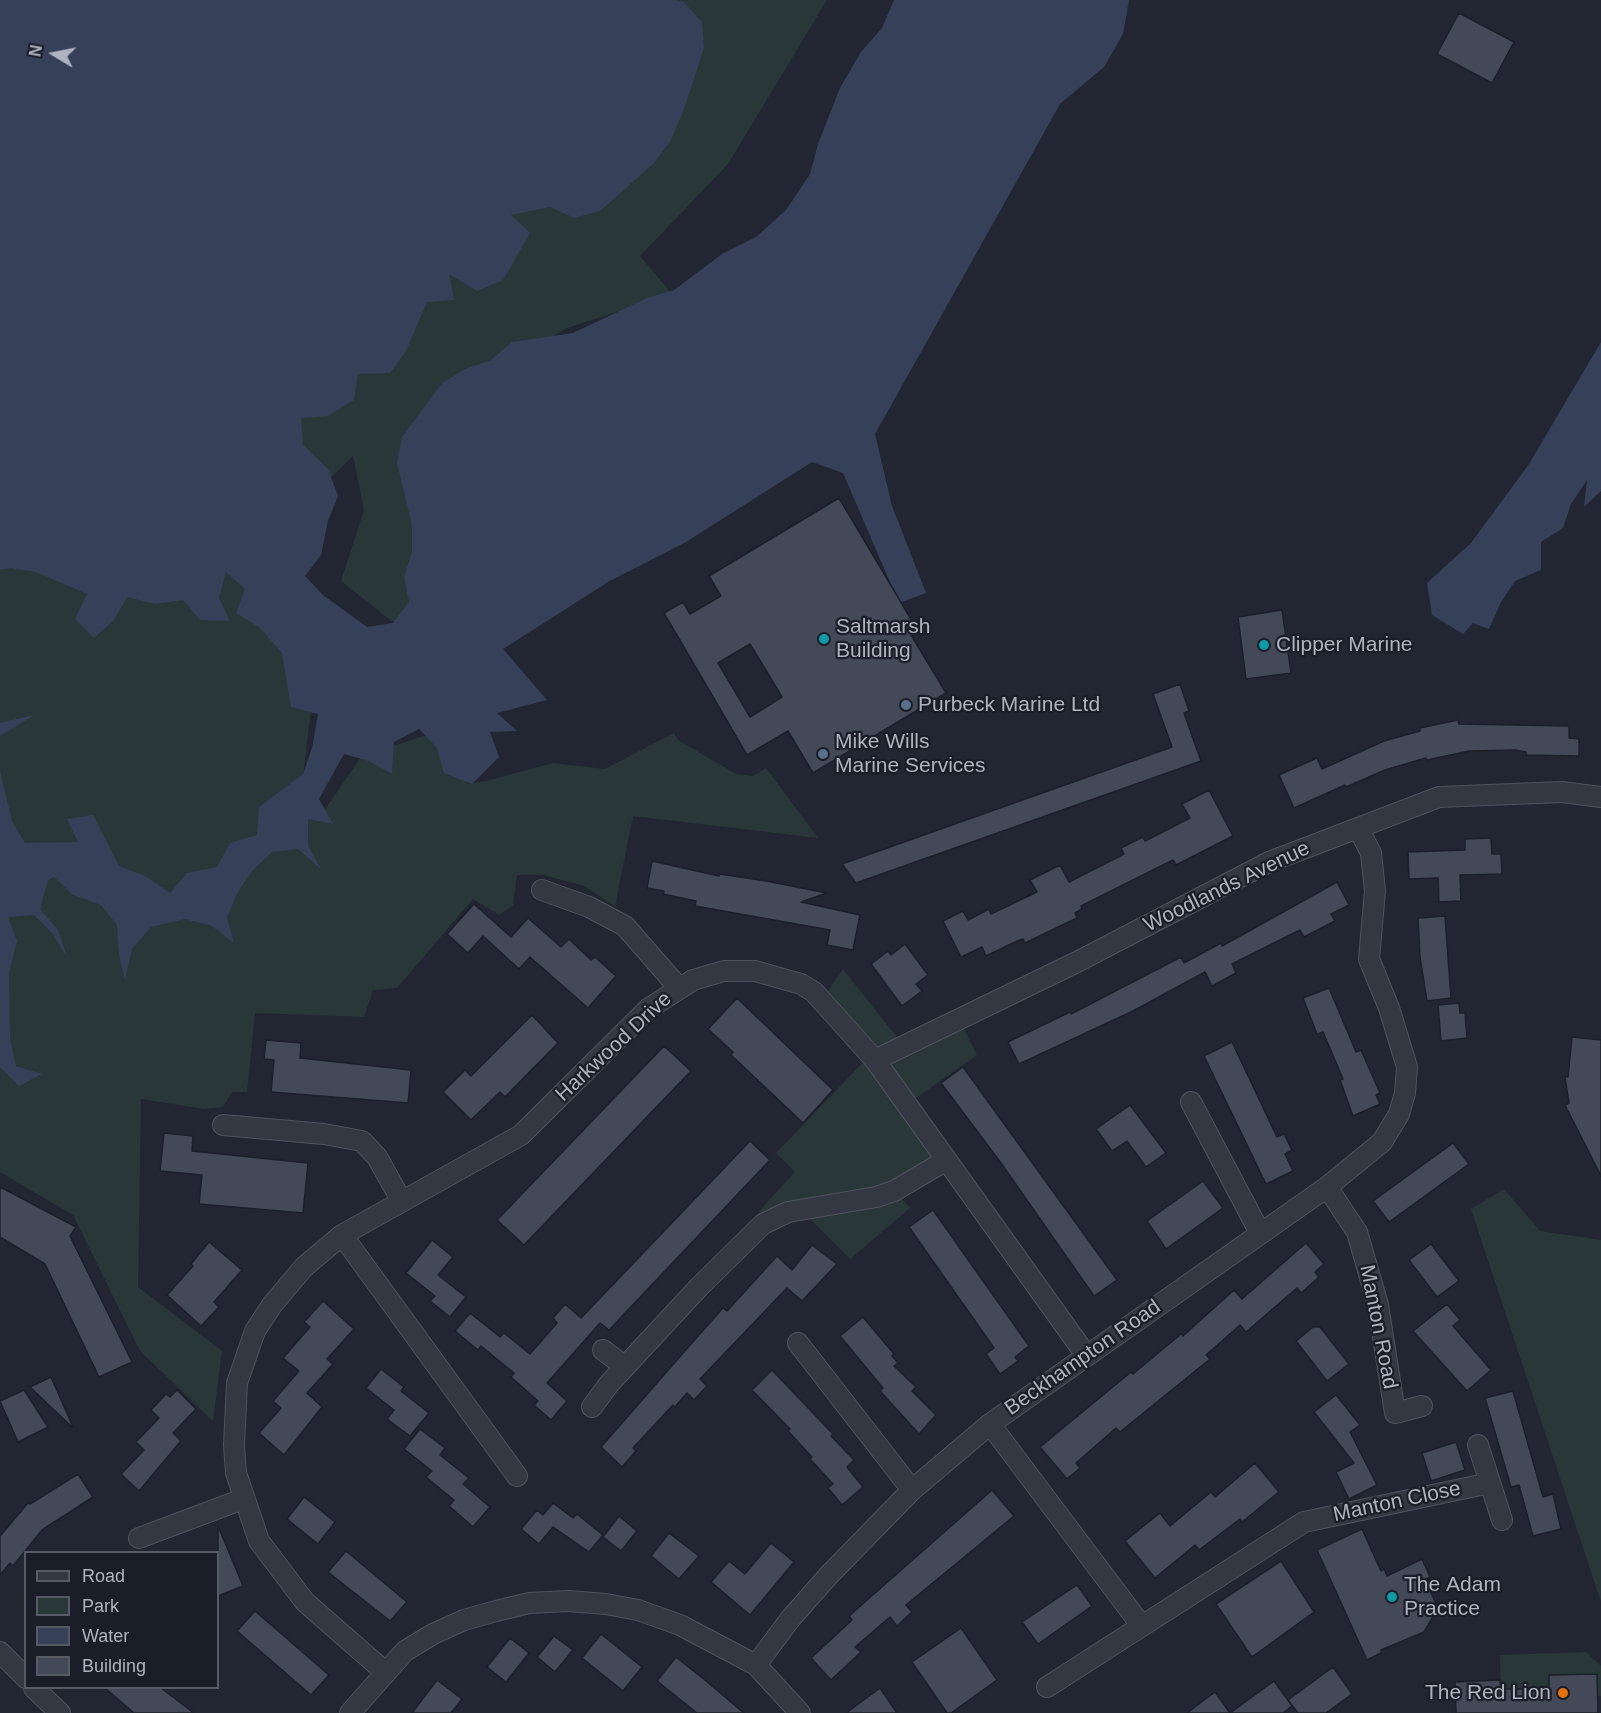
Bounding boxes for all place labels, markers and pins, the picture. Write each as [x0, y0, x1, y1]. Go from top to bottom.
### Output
place label: Saltmarsh Building [836, 614, 931, 664]
marker: Saltmarsh Building [817, 632, 831, 646]
place label: Clipper Marine [1276, 632, 1413, 658]
marker: Clipper Marine [1257, 638, 1271, 652]
place label: Purbeck Marine Ltd [918, 692, 1100, 718]
marker: Purbeck Marine Ltd [899, 698, 913, 712]
place label: Mike Wills Marine Services [835, 729, 986, 779]
marker: Mike Wills Marine Services [816, 747, 830, 761]
place label: The Adam Practice [1404, 1572, 1501, 1622]
marker: The Adam Practice [1385, 1590, 1399, 1604]
place label: The Red Lion [1425, 1680, 1551, 1706]
marker: The Red Lion [1556, 1686, 1570, 1700]

